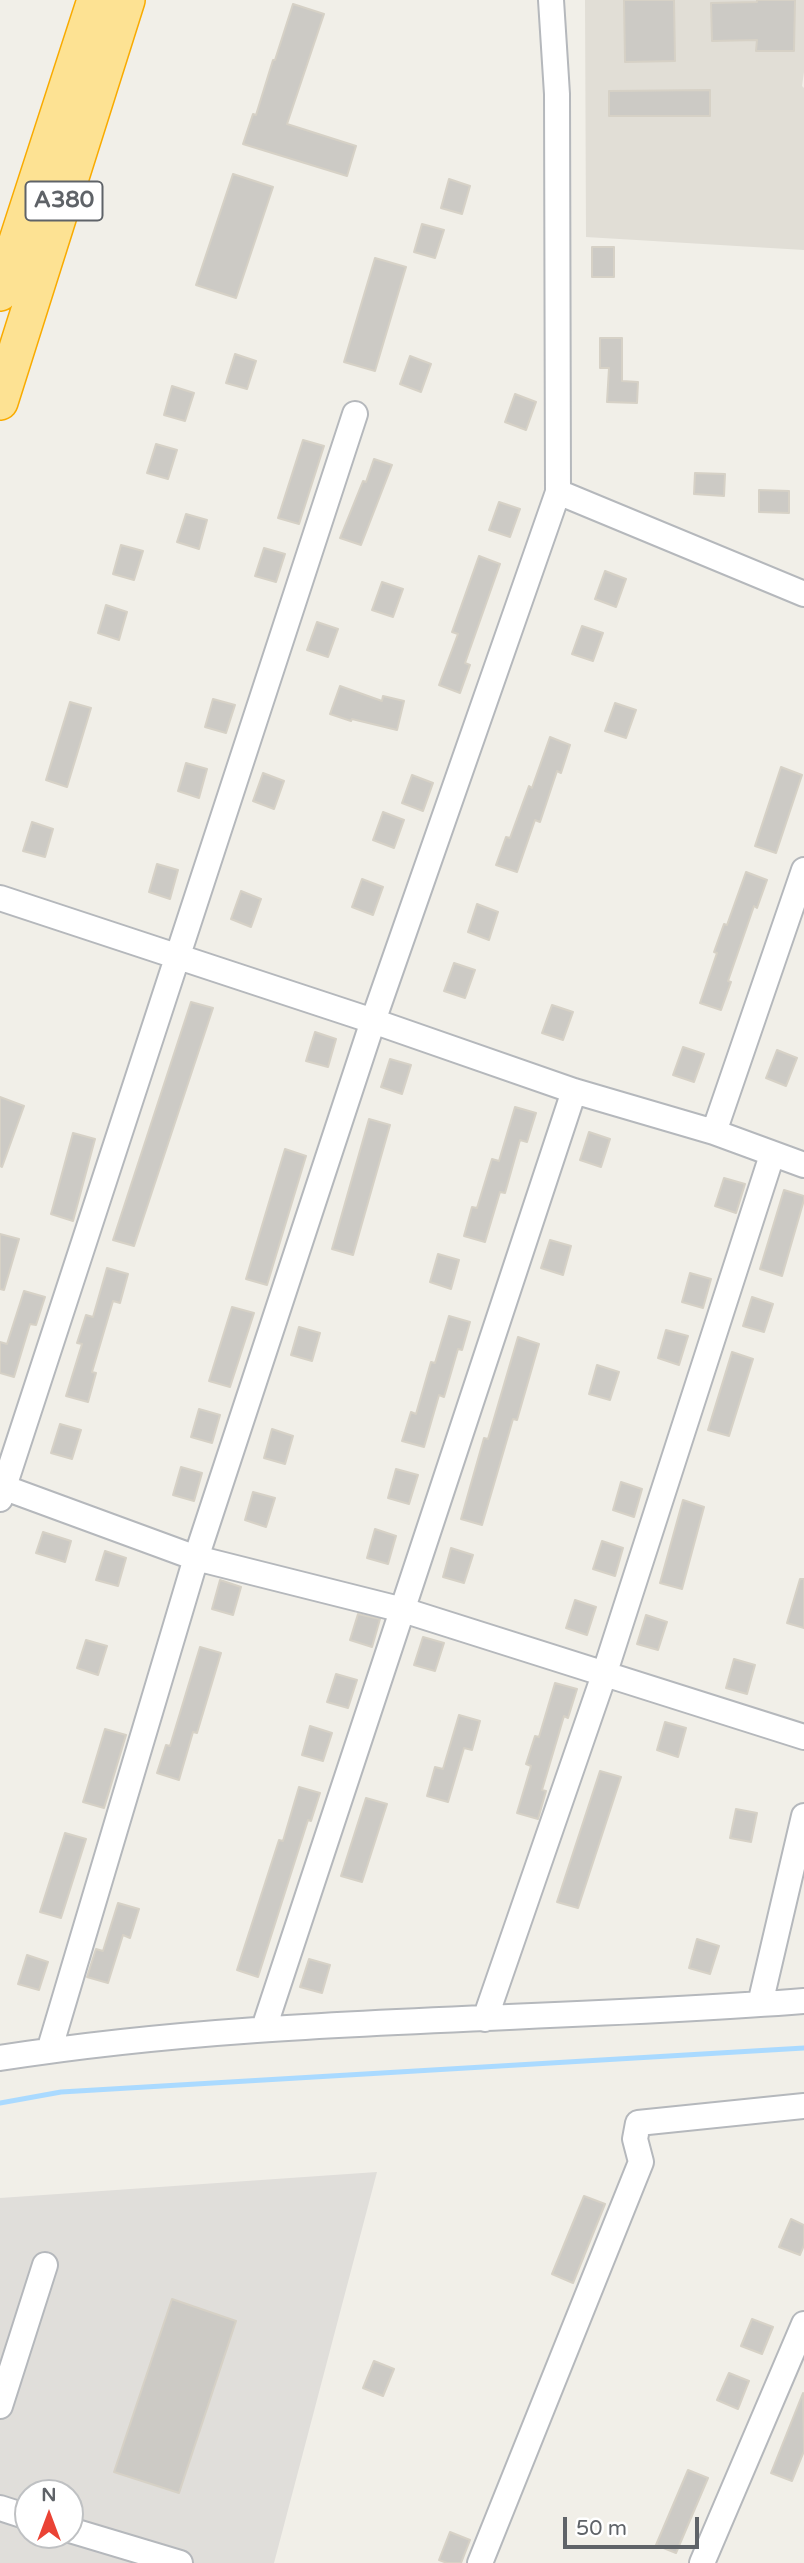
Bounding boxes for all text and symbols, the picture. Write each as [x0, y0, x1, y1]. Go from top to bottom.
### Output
road number: A380 [25, 182, 102, 220]
north arrow [14, 2479, 84, 2549]
text: N [41, 2484, 57, 2506]
scale bar [566, 2504, 702, 2548]
text: 50 m [576, 2516, 627, 2541]

